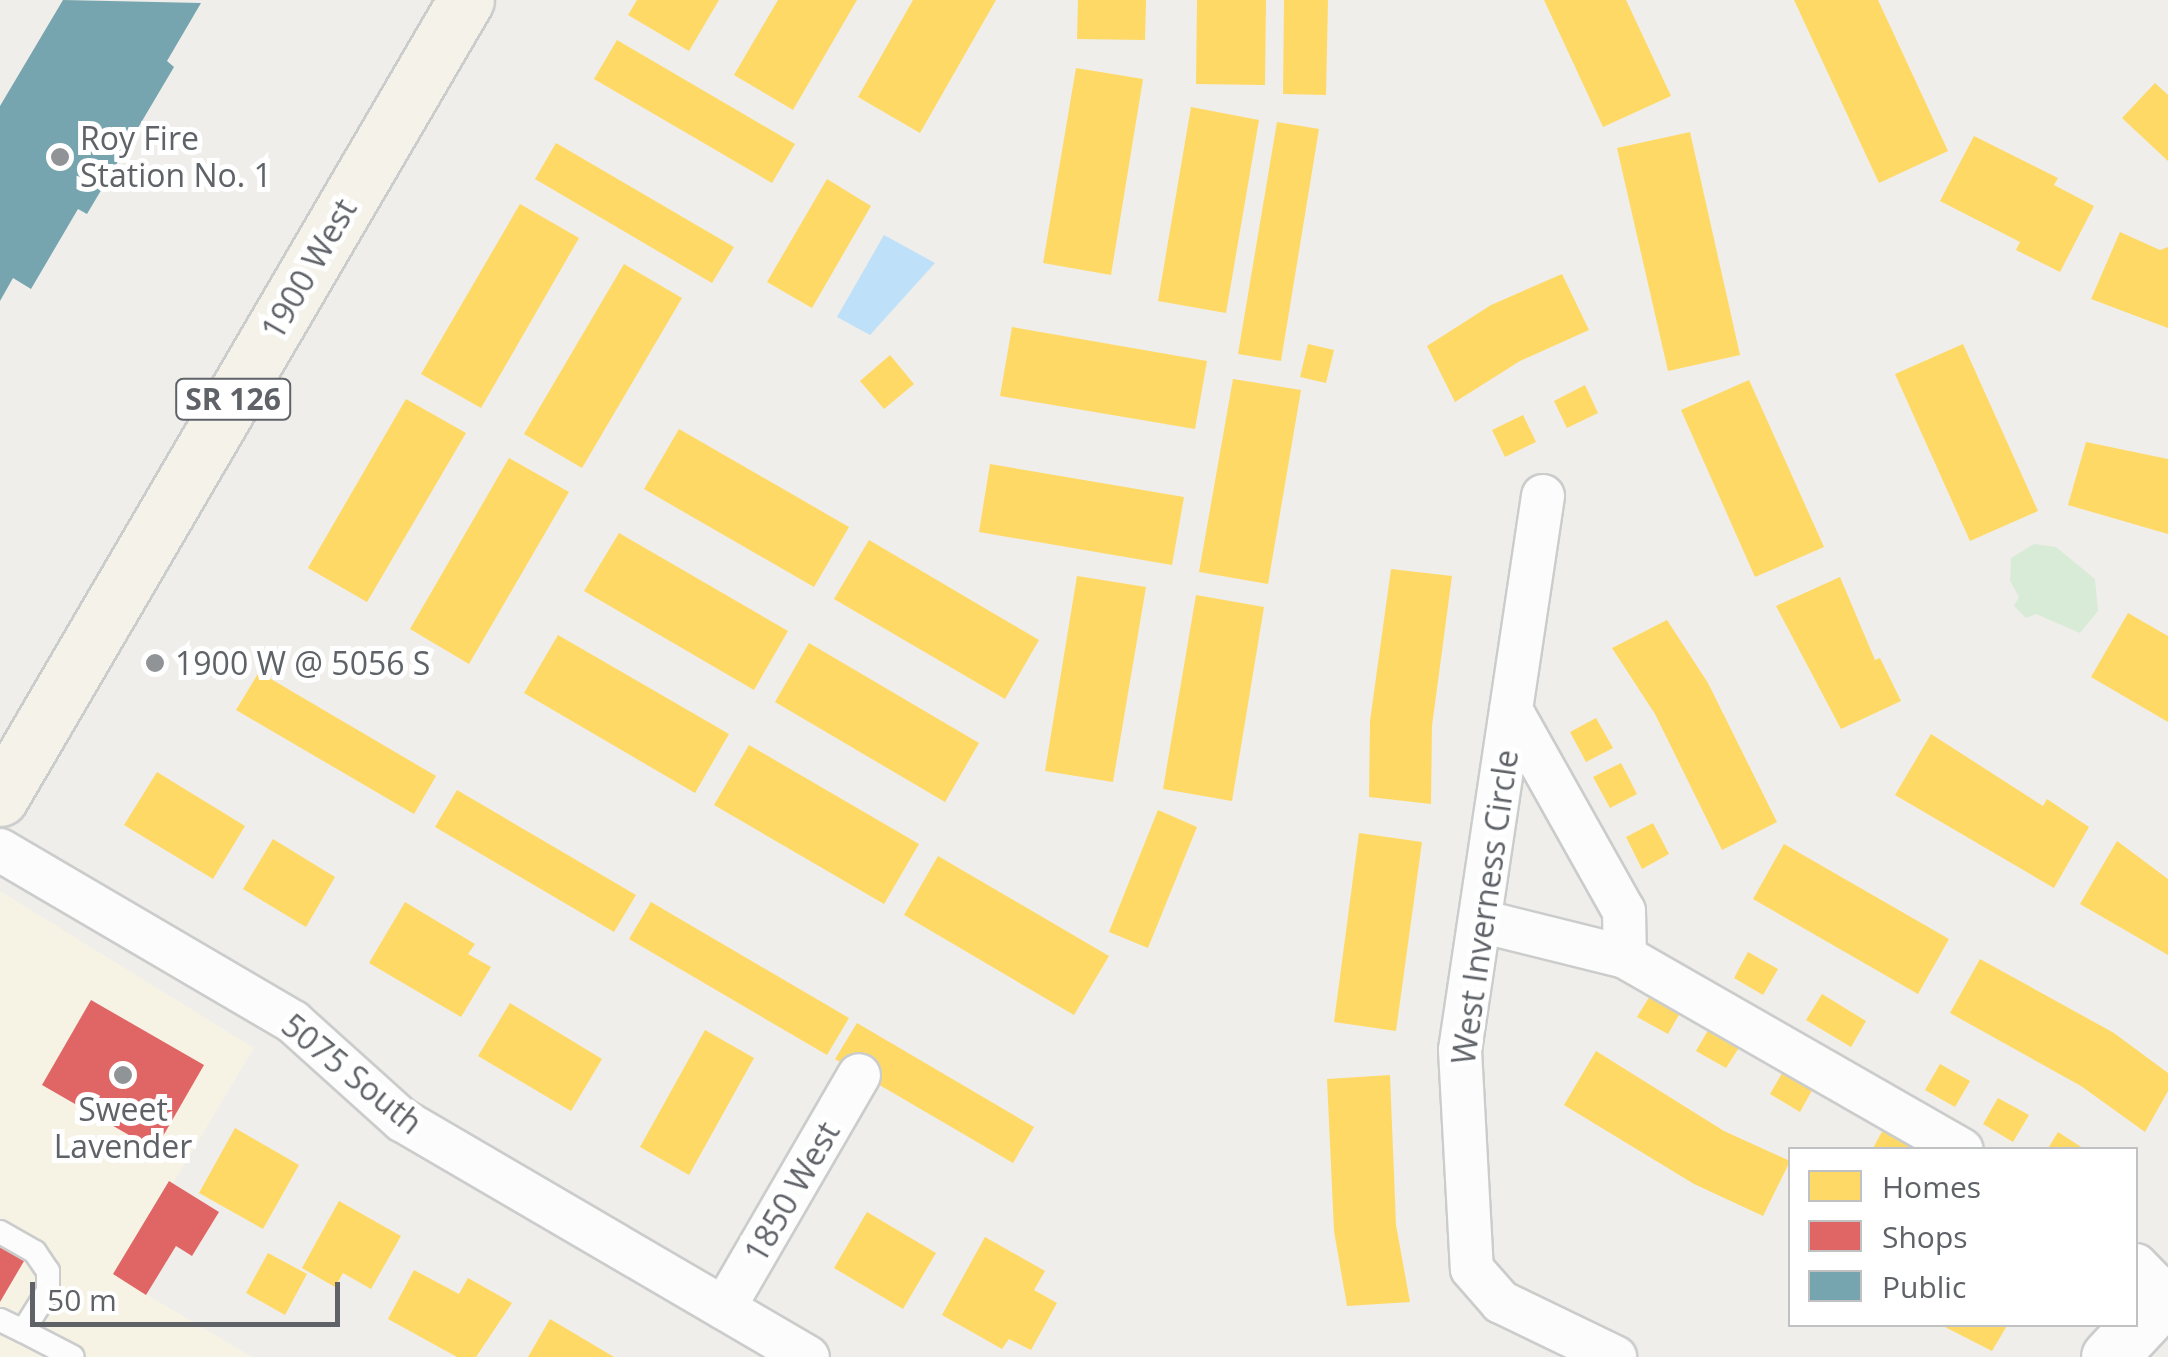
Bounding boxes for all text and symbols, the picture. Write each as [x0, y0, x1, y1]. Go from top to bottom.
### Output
place label: Roy Fire Station No. 1 [80, 120, 272, 195]
marker: Roy Fire Station No. 1 [49, 146, 71, 168]
street label: 1900 West [253, 192, 365, 346]
road number: SR 126 [173, 374, 293, 424]
place label: 1900 W @ 5056 S [175, 644, 430, 682]
marker: 1900 W @ 5056 S [144, 652, 166, 674]
street label: West Inverness Circle [1444, 747, 1526, 1067]
street label: 5075 South [274, 1006, 430, 1142]
marker: Sweet Lavender [112, 1064, 134, 1086]
place label: Sweet Lavender [54, 1091, 192, 1166]
street label: 1850 West [736, 1115, 848, 1269]
legend [1788, 1147, 2138, 1327]
text: Homes [1882, 1166, 1981, 1207]
text: Shops [1882, 1216, 1968, 1257]
scale bar [35, 1262, 345, 1324]
text: Public [1882, 1266, 1966, 1307]
text: 50 m [47, 1279, 117, 1320]

